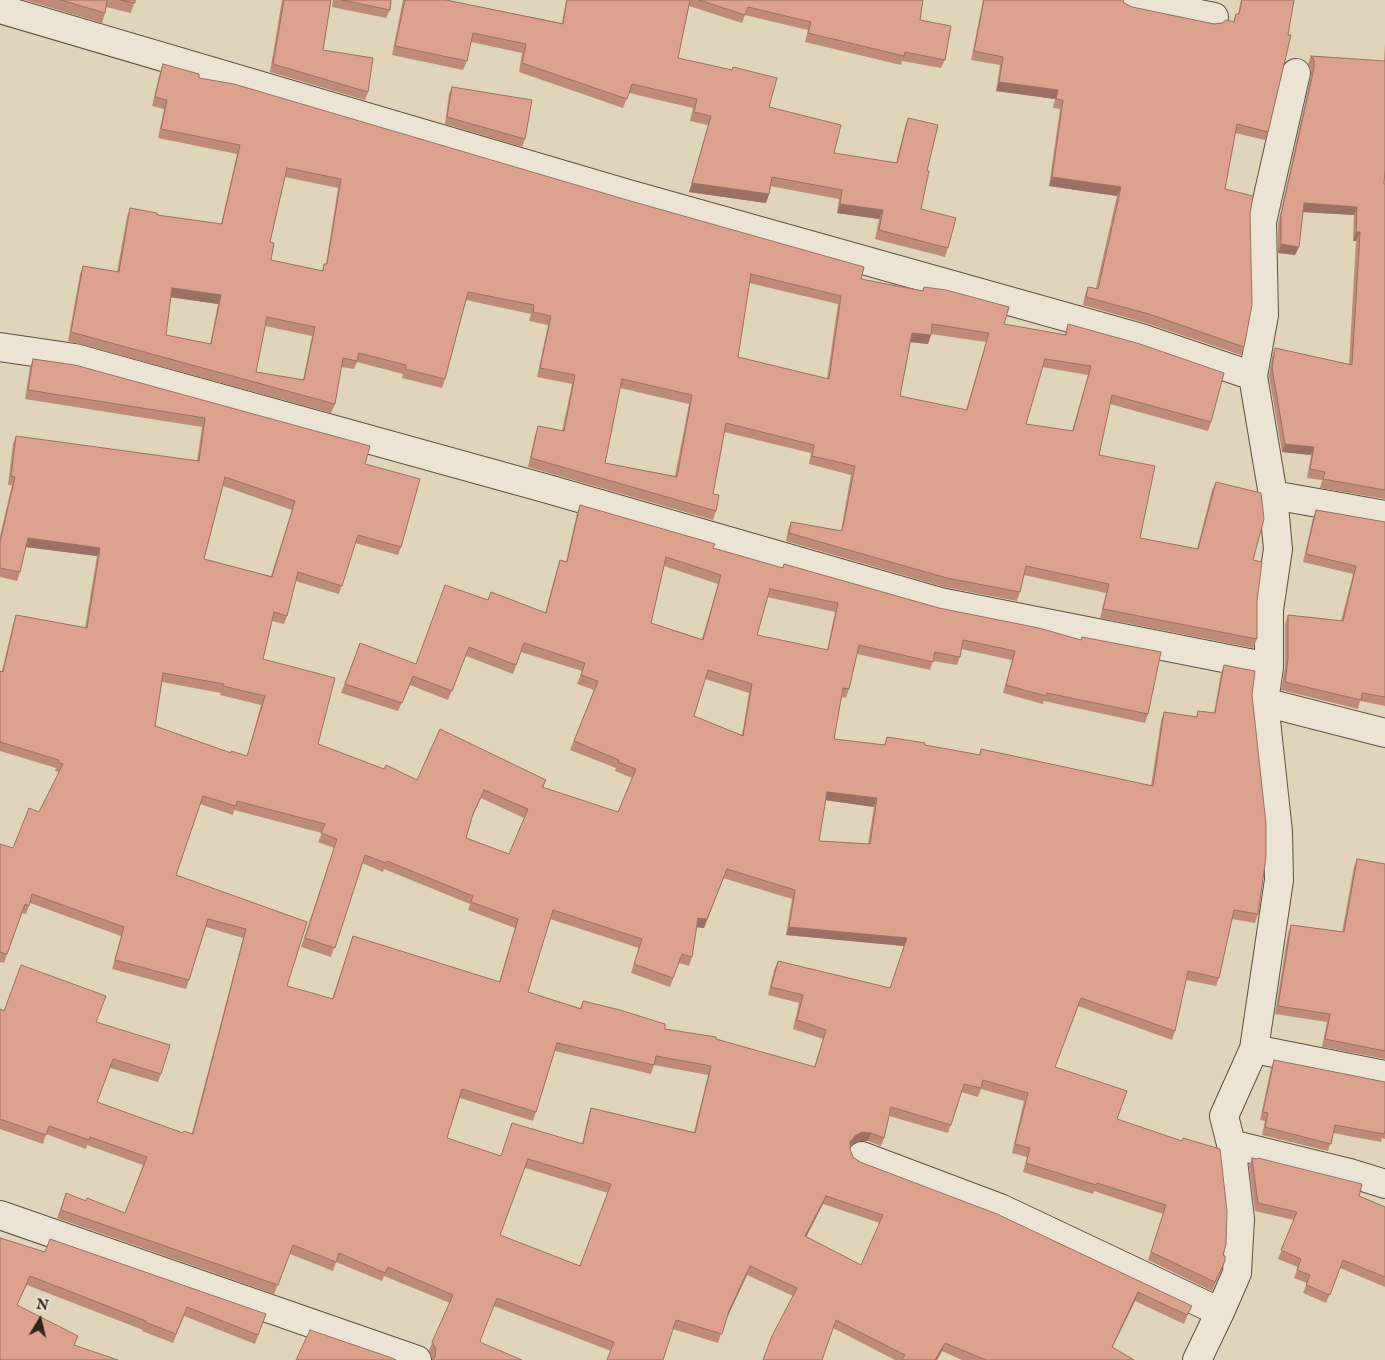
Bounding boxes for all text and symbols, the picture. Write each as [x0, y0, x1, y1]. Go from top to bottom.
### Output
north arrow [15, 1295, 65, 1345]
text: N [35, 1295, 50, 1315]

